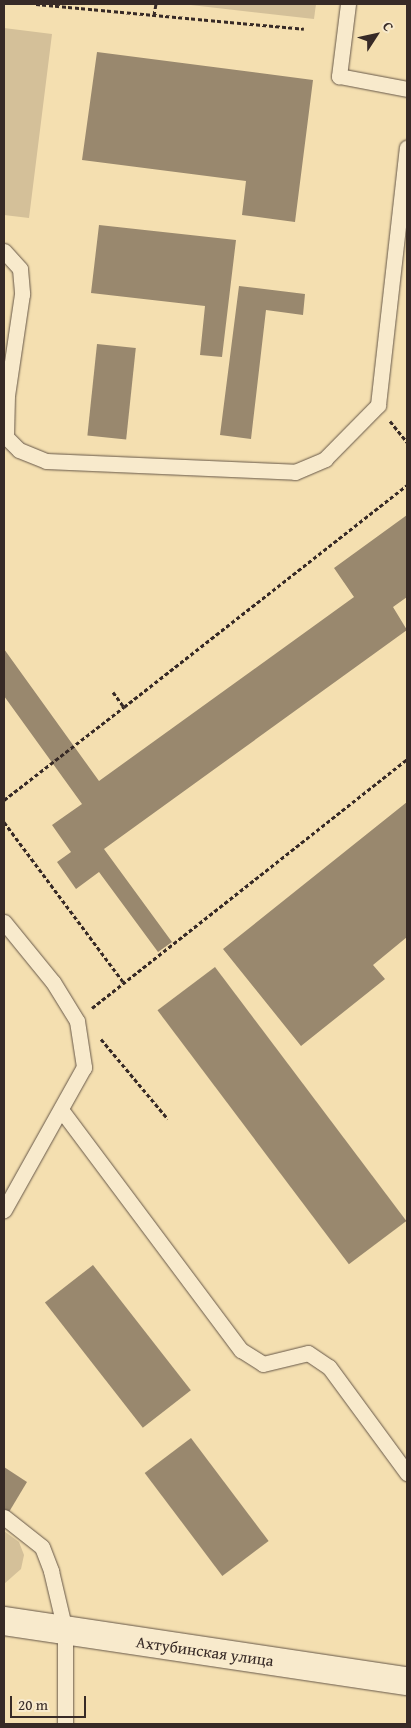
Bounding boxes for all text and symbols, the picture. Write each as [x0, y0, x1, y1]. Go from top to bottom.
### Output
north arrow [351, 10, 401, 60]
text: С [378, 17, 399, 35]
street label: Ахтубинская улица [135, 1632, 275, 1670]
scale bar [12, 1686, 89, 1718]
text: 20 m [18, 1694, 48, 1715]

